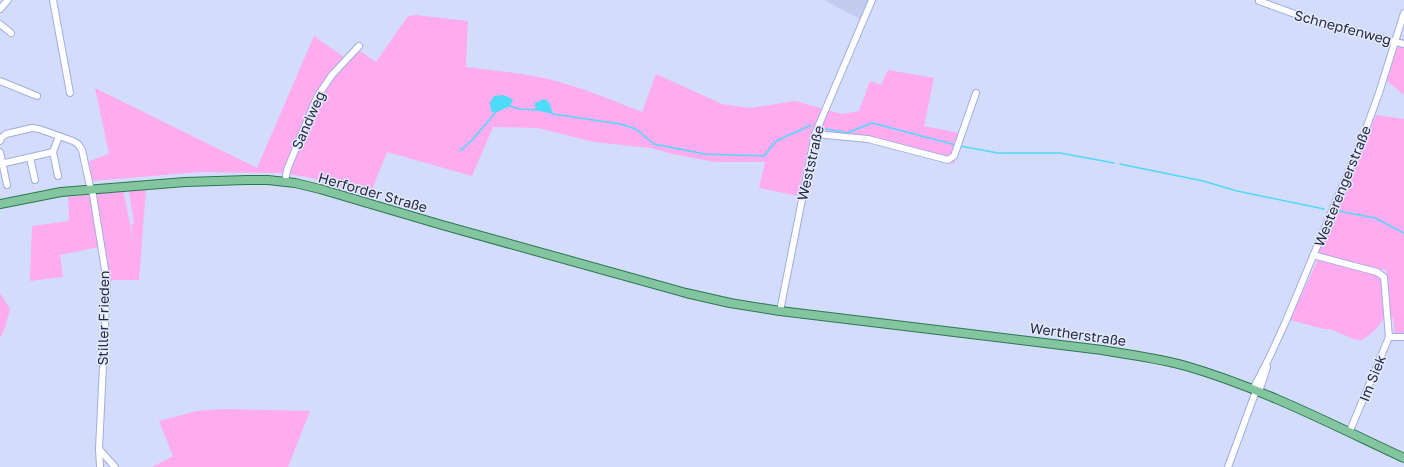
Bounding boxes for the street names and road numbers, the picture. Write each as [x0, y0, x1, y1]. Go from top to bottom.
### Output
street label: Schnepfenweg [1293, 6, 1393, 48]
street label: Sandweg [288, 88, 328, 152]
street label: Westerengerstraße [1310, 123, 1374, 249]
street label: Weststraße [793, 124, 827, 202]
street label: Herforder Straße [317, 168, 429, 216]
street label: Stiller Frieden [94, 270, 112, 366]
street label: Wertherstraße [1029, 319, 1127, 349]
street label: Im Siek [1355, 352, 1389, 404]

